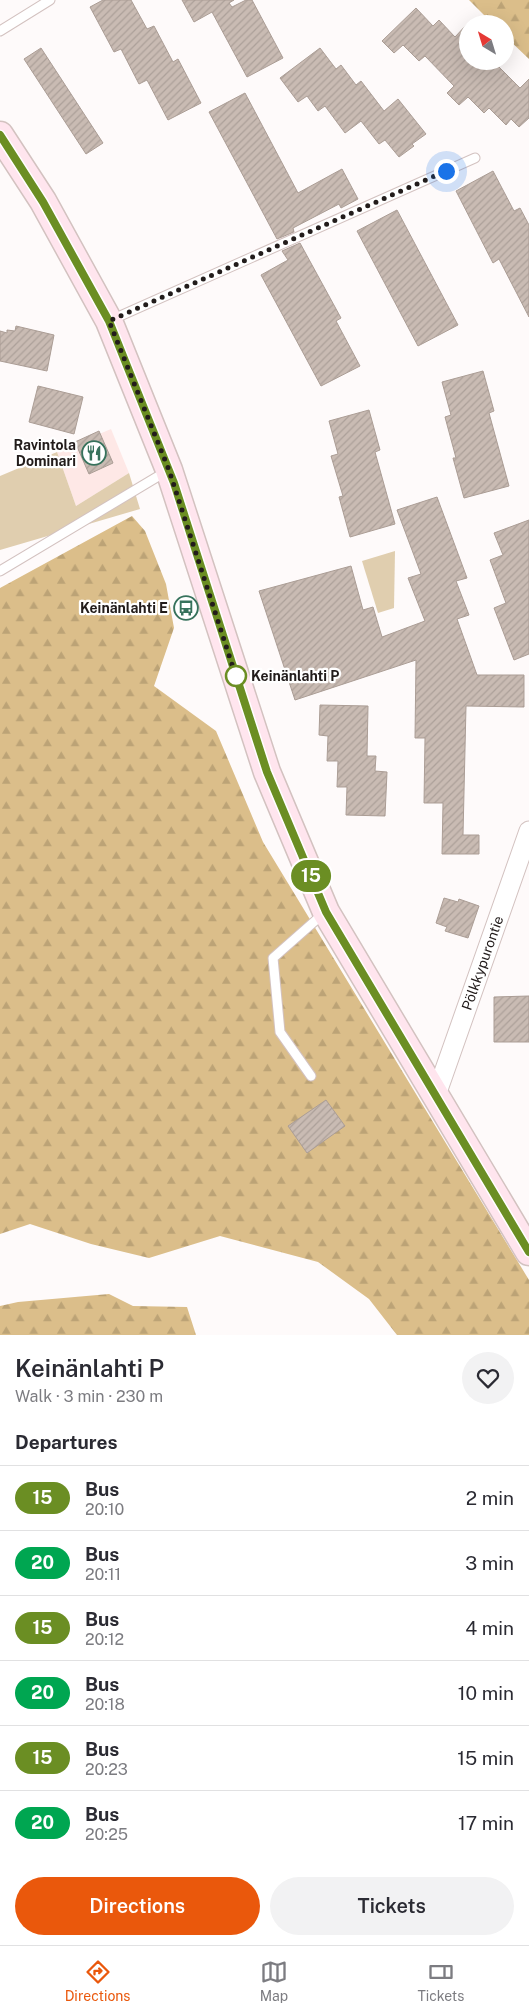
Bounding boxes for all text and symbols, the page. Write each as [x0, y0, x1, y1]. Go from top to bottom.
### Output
north arrow [459, 15, 514, 70]
map controls [459, 15, 514, 70]
your location [434, 159, 459, 184]
place label: Ravintola Dominari [13, 437, 76, 469]
restaurant icon: Ravintola Dominari [81, 440, 107, 466]
bus stop icon: Keinänlahti E [173, 595, 199, 621]
place label: Keinänlahti E [80, 600, 168, 616]
marker: Keinänlahti P [225, 665, 247, 687]
place label: Keinänlahti P [251, 668, 339, 684]
line badge: 15 [288, 860, 334, 892]
text: 15 [301, 865, 321, 886]
street label: Pölkkypurontie [459, 914, 507, 1012]
button: heart [462, 1352, 514, 1404]
text: Keinänlahti P [15, 1354, 164, 1382]
text: Walk · 3 min · 230 m [15, 1387, 163, 1406]
text: Departures [15, 1431, 118, 1453]
text: Bus [85, 1478, 119, 1500]
text: 15 [33, 1487, 52, 1508]
text: 2 min [466, 1487, 514, 1509]
text: 20:10 [85, 1500, 124, 1519]
text: Bus [85, 1543, 119, 1565]
text: 20 [31, 1552, 54, 1573]
text: 3 min [465, 1552, 514, 1574]
text: 20:11 [85, 1565, 121, 1584]
text: Bus [85, 1608, 119, 1630]
text: 15 [33, 1617, 52, 1638]
text: 4 min [465, 1617, 514, 1639]
text: 20:12 [85, 1630, 124, 1649]
text: Bus [85, 1673, 119, 1695]
text: 20 [31, 1682, 54, 1703]
text: 10 min [458, 1682, 514, 1704]
text: 20:18 [85, 1695, 125, 1714]
text: Bus [85, 1738, 119, 1760]
text: 15 [33, 1747, 52, 1768]
text: 15 min [457, 1747, 514, 1769]
text: 20:23 [85, 1760, 128, 1779]
text: Bus [85, 1803, 119, 1825]
text: 20 [31, 1812, 54, 1833]
text: 17 min [458, 1812, 514, 1834]
text: 20:25 [85, 1825, 128, 1844]
button: Directions [15, 1877, 260, 1935]
button: Tickets [270, 1877, 514, 1935]
tab: Directions [65, 1958, 130, 2004]
tab: Map [260, 1958, 288, 2004]
tab: Tickets [417, 1958, 464, 2004]

